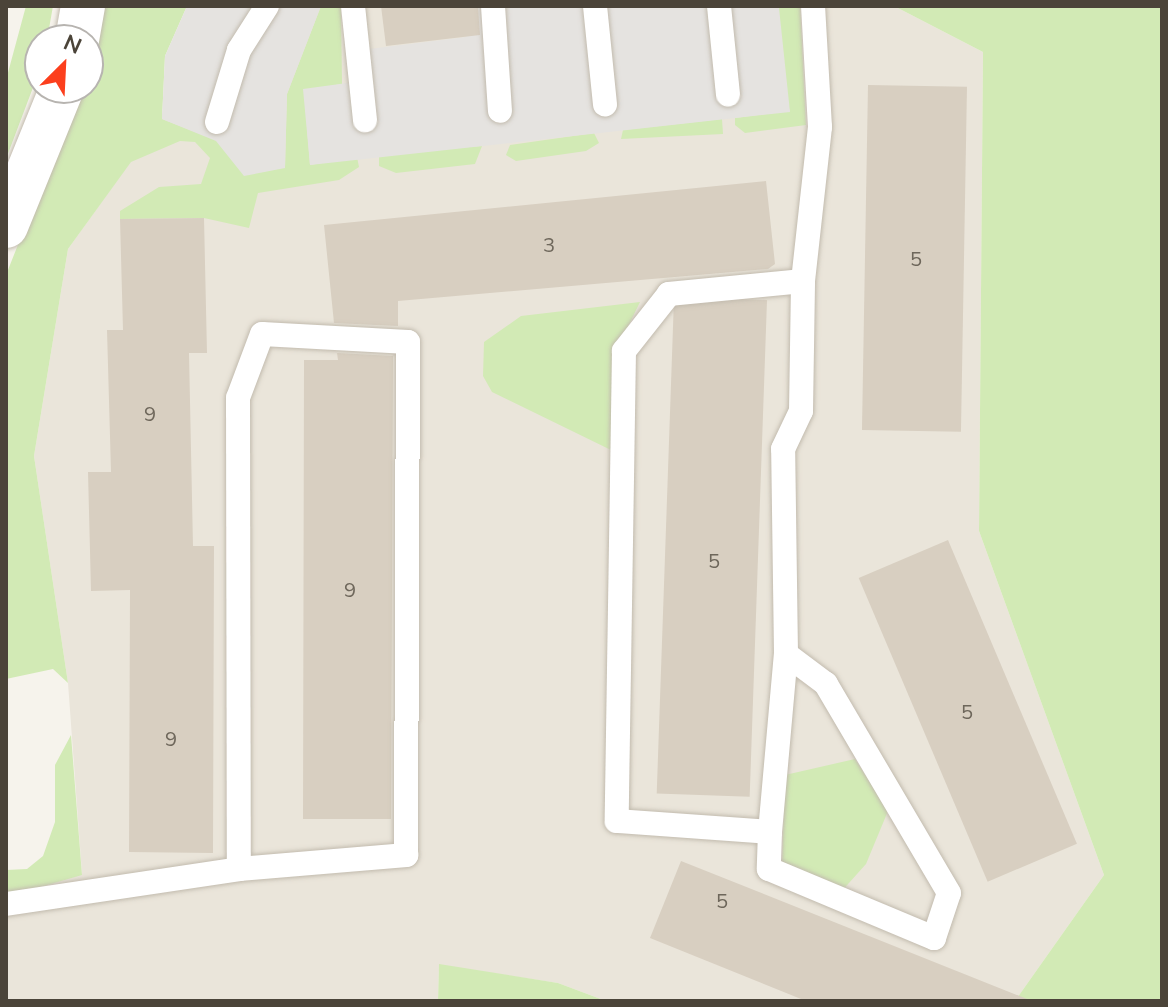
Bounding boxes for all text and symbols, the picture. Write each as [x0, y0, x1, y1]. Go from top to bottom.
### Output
north arrow [24, 24, 104, 104]
text: N [60, 28, 86, 60]
house number: 3 [543, 232, 555, 256]
house number: 5 [910, 246, 922, 270]
house number: 9 [144, 401, 156, 425]
house number: 5 [708, 548, 720, 572]
house number: 9 [344, 577, 356, 601]
house number: 5 [961, 699, 973, 723]
house number: 9 [165, 726, 177, 750]
house number: 5 [716, 888, 728, 912]

